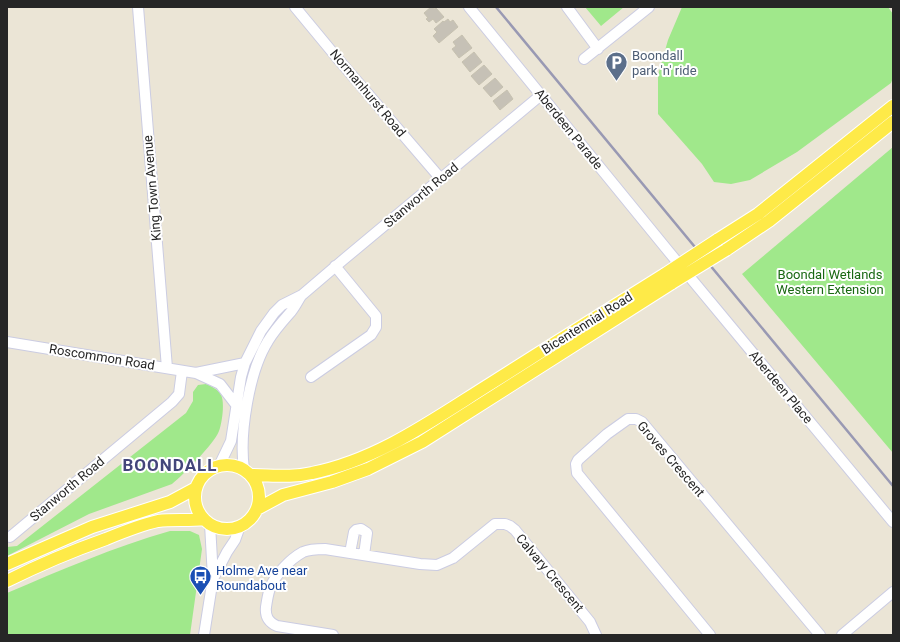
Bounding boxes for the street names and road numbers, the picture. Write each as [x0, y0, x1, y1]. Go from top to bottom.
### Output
street label: Normanhurst Road [327, 46, 409, 140]
street label: Aberdeen Parade [532, 86, 606, 172]
street label: King Town Avenue [140, 134, 164, 241]
street label: Stanworth Road [381, 159, 461, 231]
street label: Bicentennial Road [539, 289, 635, 357]
street label: Roscommon Road [48, 341, 156, 373]
street label: Aberdeen Place [746, 347, 816, 427]
street label: Groves Crescent [634, 418, 708, 500]
street label: Stanworth Road [27, 453, 107, 525]
street label: Calvary Crescent [513, 531, 587, 615]

